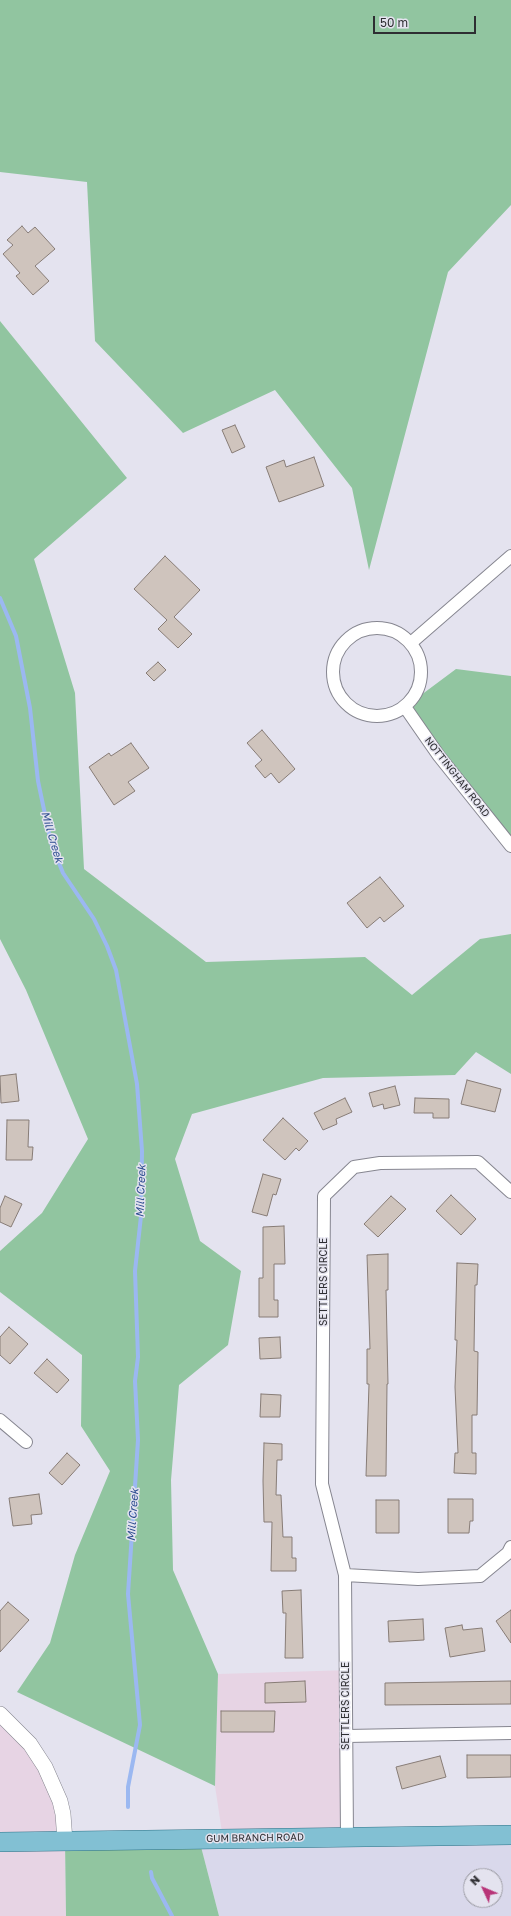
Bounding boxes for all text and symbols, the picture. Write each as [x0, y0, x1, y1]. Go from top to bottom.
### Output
scale bar [375, 8, 478, 34]
text: 50 m [380, 15, 408, 30]
street label: NOTTINGHAM ROAD [422, 735, 492, 819]
water label: Mill Creek [38, 810, 66, 864]
water label: Mill Creek [133, 1164, 149, 1218]
street label: SETTLERS CIRCLE [318, 1238, 330, 1326]
water label: Mill Creek [125, 1488, 141, 1542]
street label: SETTLERS CIRCLE [340, 1662, 352, 1750]
street label: GUM BRANCH ROAD [206, 1831, 304, 1845]
north arrow [463, 1868, 503, 1908]
text: N [467, 1872, 482, 1888]

